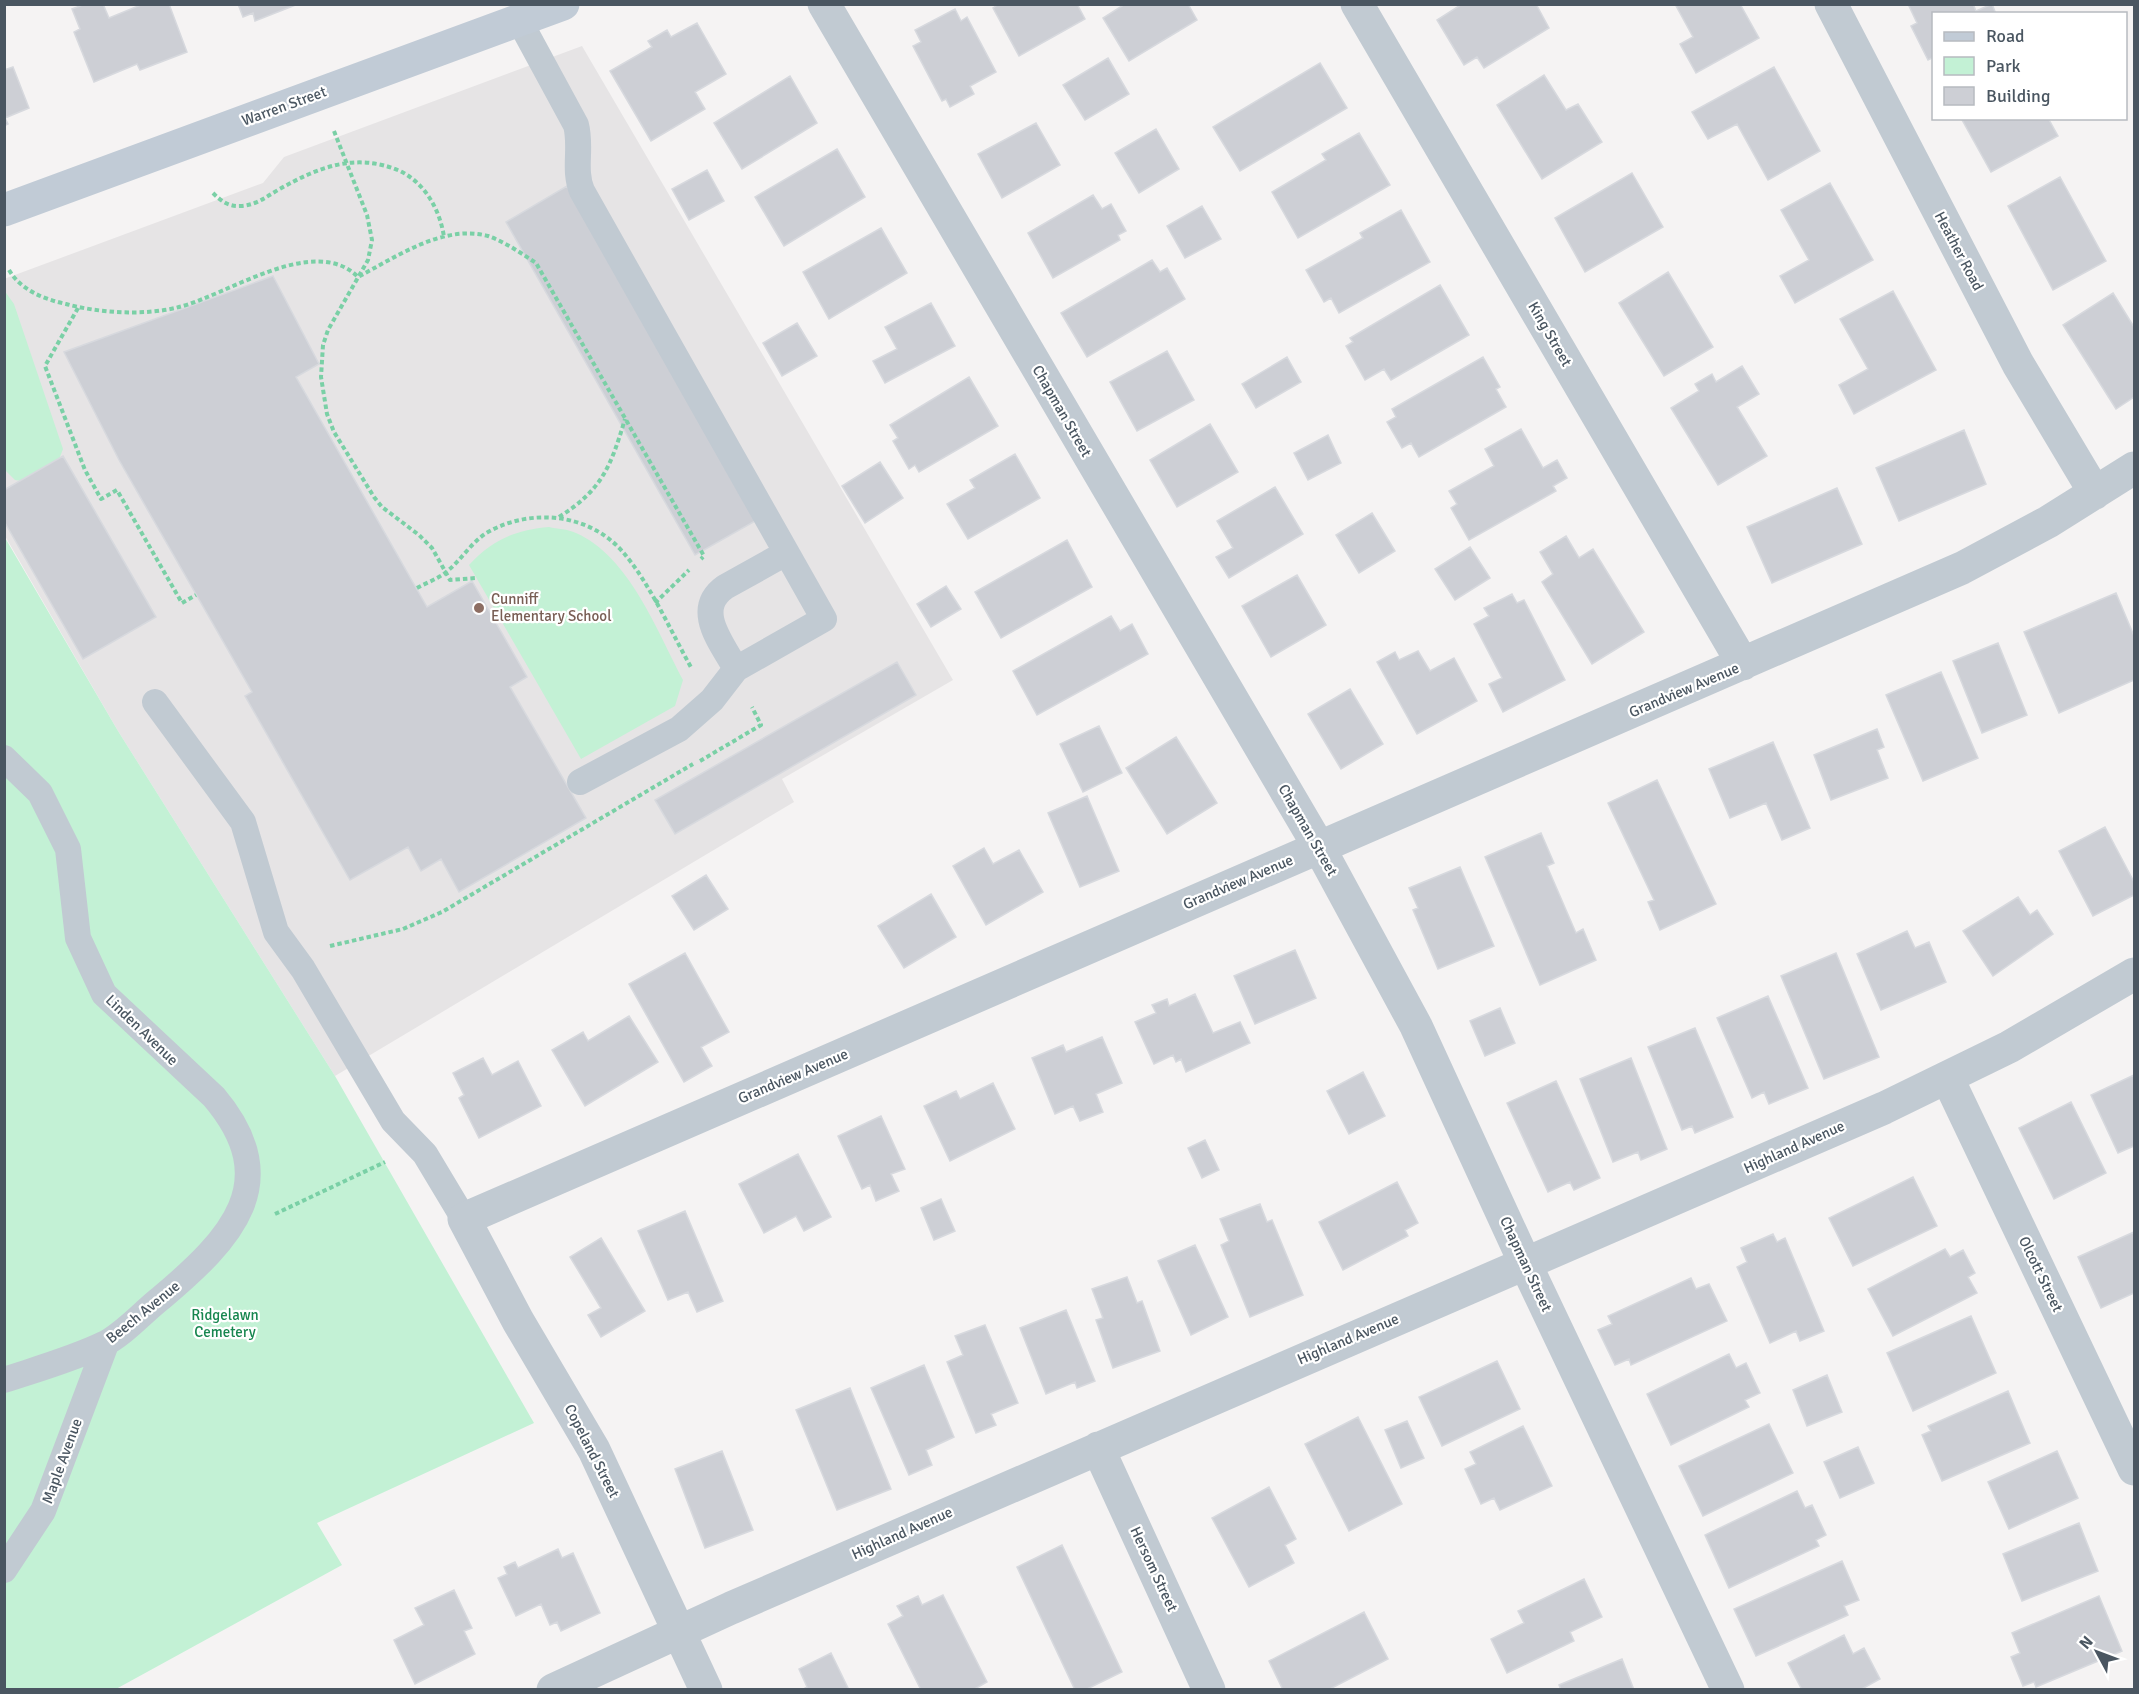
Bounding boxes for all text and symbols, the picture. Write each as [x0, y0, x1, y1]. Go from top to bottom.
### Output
legend [1932, 12, 2127, 120]
text: Road [1986, 25, 2025, 47]
text: Park [1986, 55, 2021, 77]
street label: Warren Street [239, 82, 329, 130]
text: Building [1986, 85, 2050, 107]
street label: Heather Road [1931, 208, 1987, 294]
street label: King Street [1524, 299, 1576, 369]
street label: Chapman Street [1028, 362, 1096, 460]
place label: Cunniff Elementary School [491, 590, 612, 625]
marker: Cunniff Elementary School [472, 601, 486, 615]
street label: Grandview Avenue [1626, 659, 1742, 721]
street label: Chapman Street [1274, 781, 1342, 879]
street label: Grandview Avenue [1180, 851, 1296, 913]
street label: Linden Avenue [102, 991, 182, 1069]
street label: Grandview Avenue [735, 1045, 851, 1107]
street label: Highland Avenue [1741, 1117, 1847, 1177]
street label: Chapman Street [1496, 1214, 1556, 1314]
street label: Olcott Street [2015, 1233, 2067, 1315]
street label: Beech Avenue [103, 1277, 183, 1347]
park label: Ridgelawn Cemetery [191, 1306, 259, 1341]
street label: Highland Avenue [1294, 1309, 1402, 1369]
street label: Copeland Street [561, 1401, 623, 1501]
street label: Maple Avenue [38, 1416, 86, 1506]
street label: Highland Avenue [849, 1503, 955, 1563]
street label: Hersom Street [1126, 1524, 1182, 1614]
north arrow [2067, 1622, 2127, 1682]
text: N [2075, 1632, 2098, 1654]

